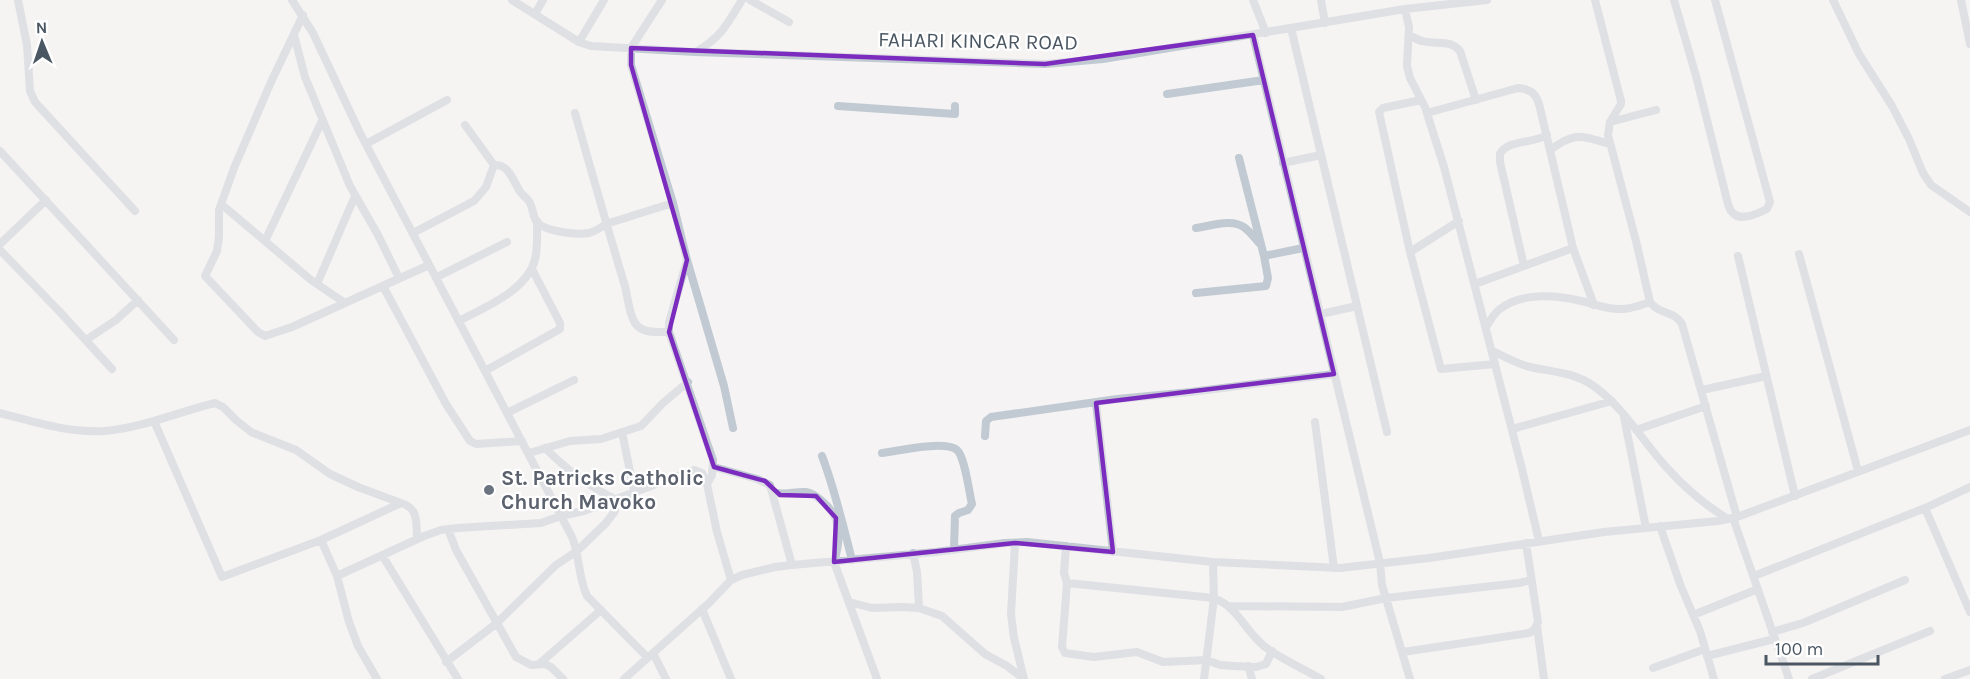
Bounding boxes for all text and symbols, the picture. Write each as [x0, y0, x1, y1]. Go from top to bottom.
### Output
north arrow [12, 12, 72, 72]
text: N [35, 18, 48, 37]
street label: FAHARI KINCAR ROAD [878, 27, 1078, 55]
place label: St. Patricks Catholic Church Mavoko [501, 466, 704, 514]
marker: St. Patricks Catholic Church Mavoko [482, 483, 496, 497]
scale bar [1766, 628, 1878, 666]
text: 100 m [1775, 638, 1823, 660]

